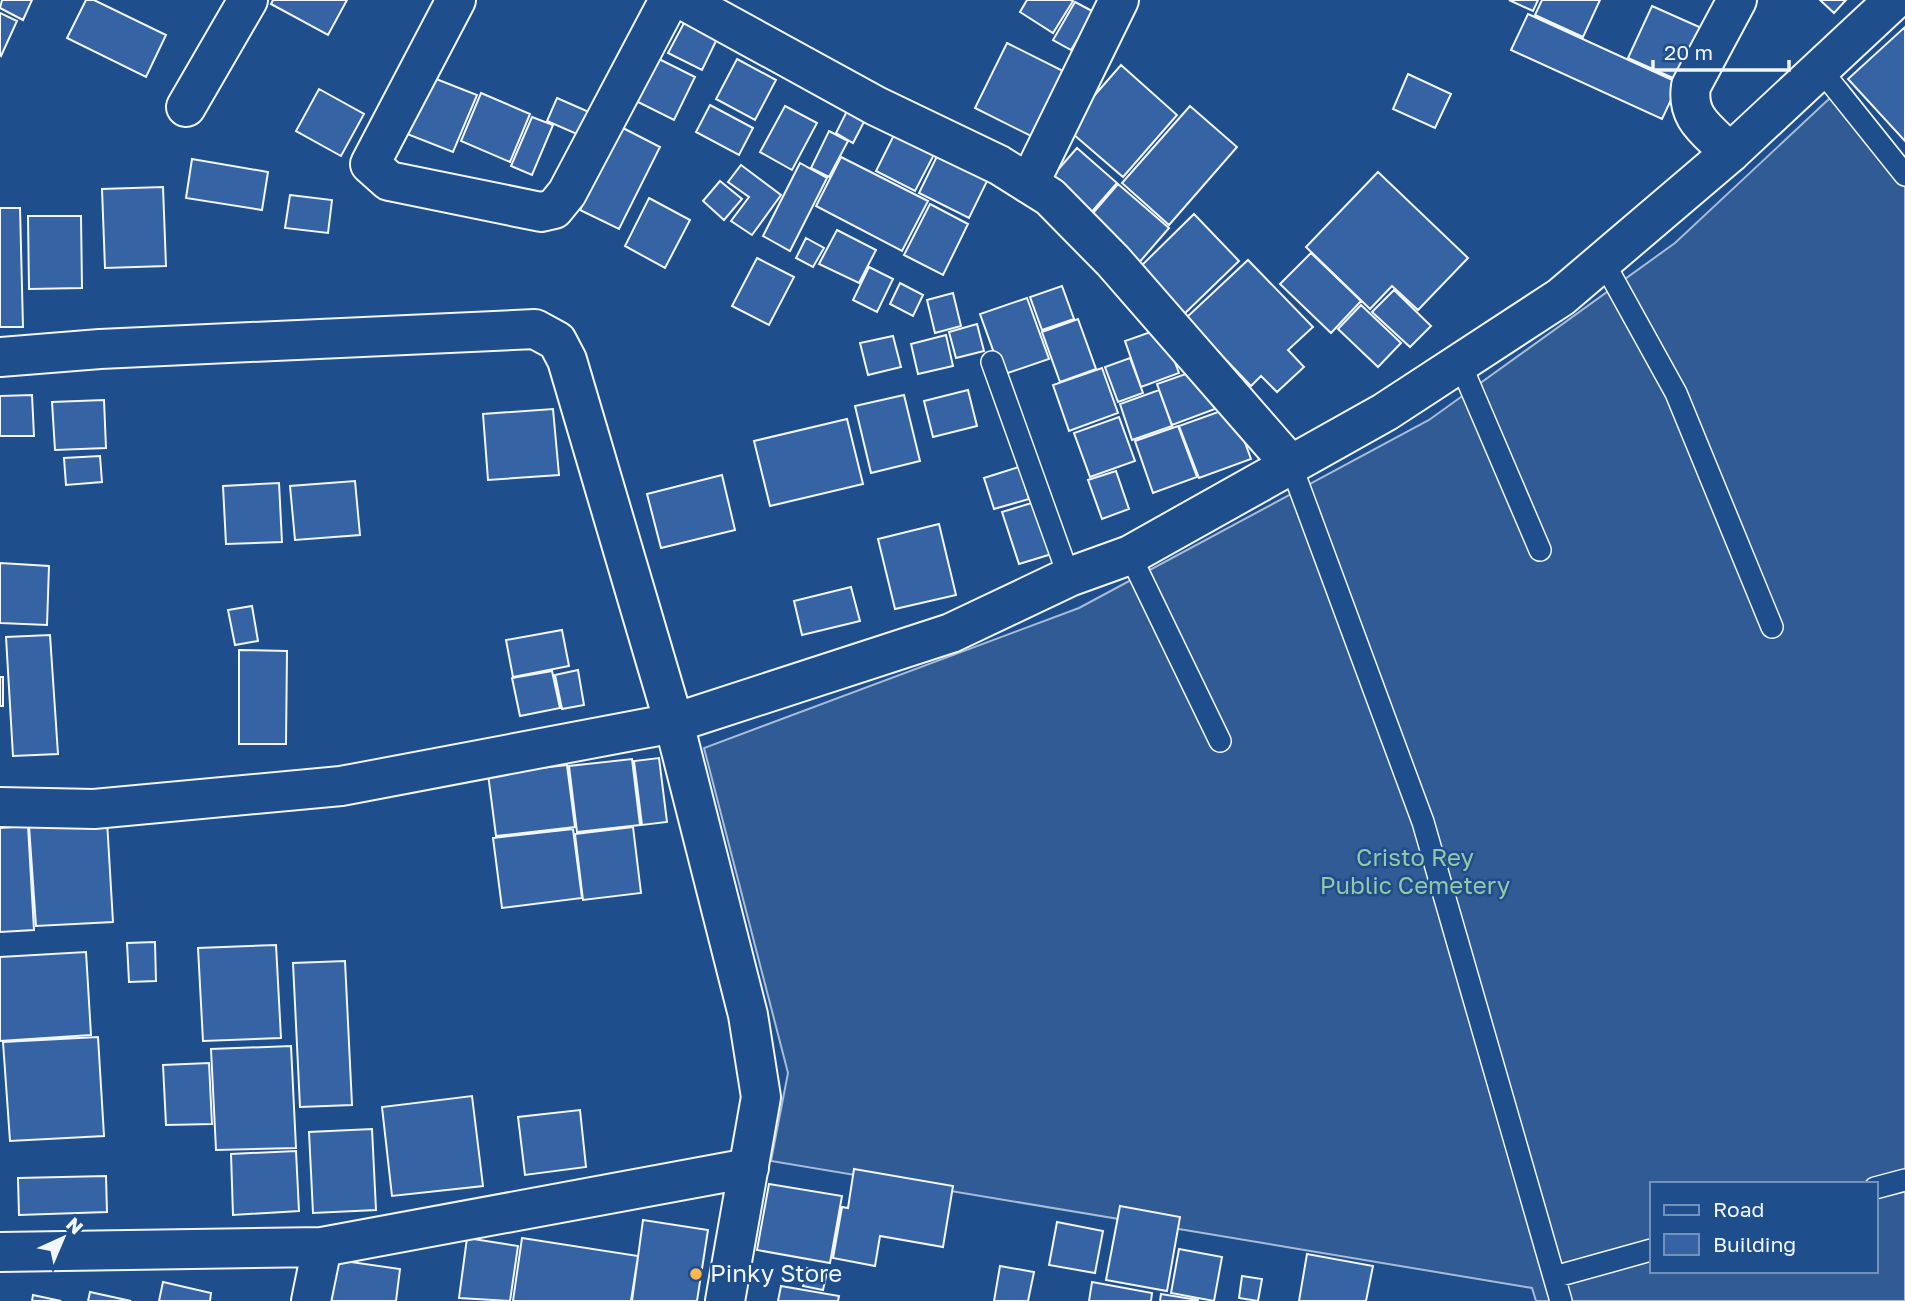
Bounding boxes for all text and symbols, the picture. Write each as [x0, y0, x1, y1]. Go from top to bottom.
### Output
scale bar [1653, 28, 1790, 72]
text: 20 m [1664, 39, 1713, 65]
park label: Cristo Rey Public Cemetery [1320, 842, 1510, 899]
legend [1650, 1182, 1877, 1273]
text: Road [1713, 1196, 1764, 1222]
north arrow [28, 1203, 98, 1273]
text: N [62, 1212, 88, 1239]
text: Building [1713, 1231, 1796, 1257]
place label: Pinky Store [710, 1258, 842, 1287]
marker: Pinky Store [688, 1266, 704, 1282]

